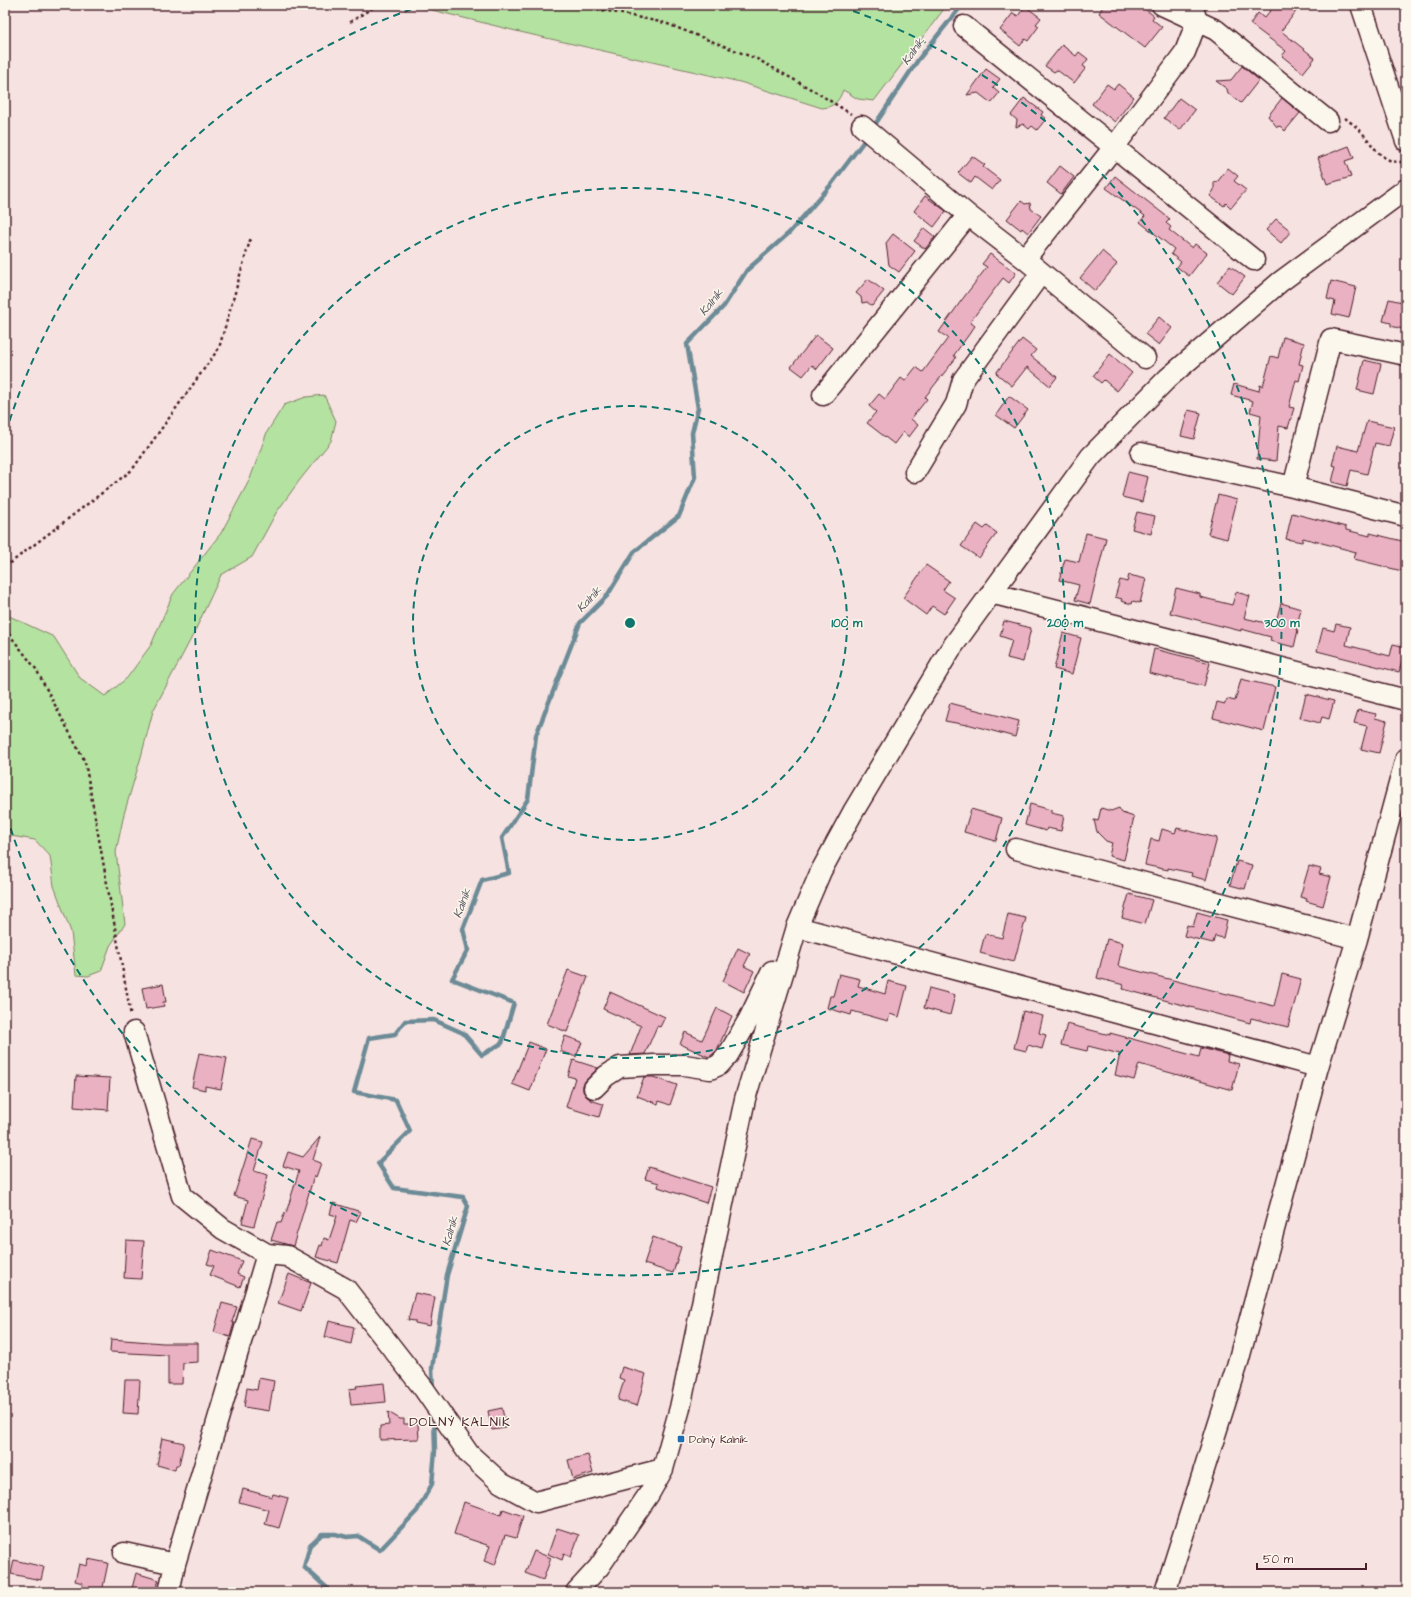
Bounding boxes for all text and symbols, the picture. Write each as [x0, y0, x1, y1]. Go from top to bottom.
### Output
water label: Kalník [898, 33, 930, 69]
water label: Kalník [695, 285, 728, 319]
water label: Kalník [573, 582, 606, 616]
text: 100 m [832, 615, 863, 632]
text: 200 m [1046, 615, 1084, 632]
text: 300 m [1263, 615, 1300, 632]
centre of rings [623, 616, 637, 630]
water label: Kalník [449, 885, 476, 920]
water label: Kalník [438, 1214, 463, 1248]
district label: DOLNÝ KALNÍK [409, 1413, 511, 1431]
place label: Dolný Kalník [689, 1432, 748, 1448]
marker: Dolný Kalník [676, 1434, 686, 1444]
scale bar [1257, 1545, 1366, 1571]
text: 50 m [1263, 1551, 1294, 1568]

